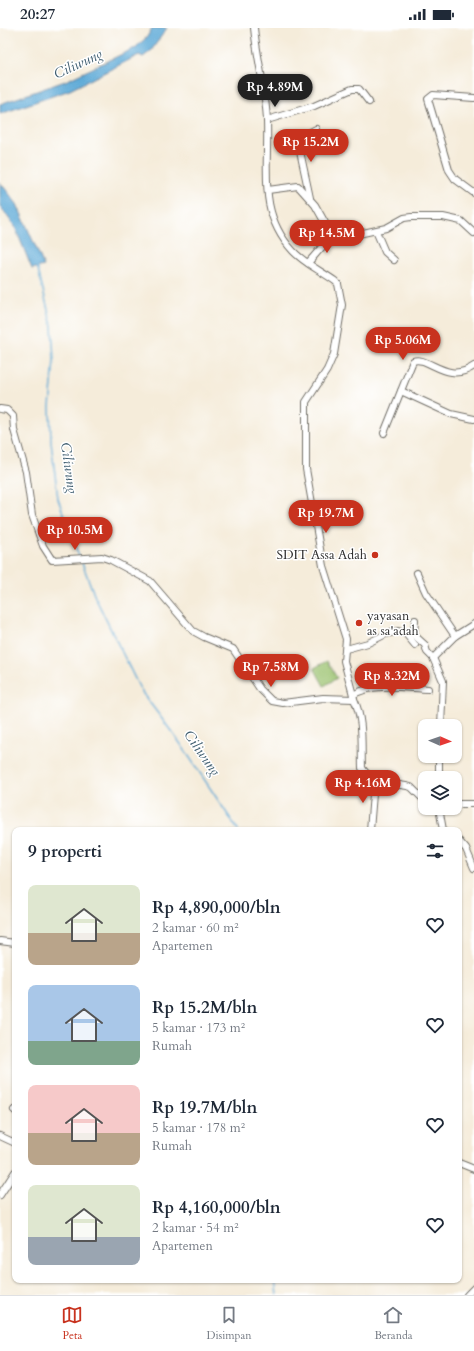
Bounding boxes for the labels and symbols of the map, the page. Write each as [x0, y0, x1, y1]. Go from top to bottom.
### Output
water label: Ciliwung [50, 44, 106, 84]
pin: Rp 4.89M [234, 74, 316, 108]
pin: Rp 15.2M [270, 129, 352, 163]
pin: Rp 14.5M [286, 220, 368, 254]
pin: Rp 5.06M [362, 327, 444, 361]
water label: Ciliwung [56, 441, 82, 496]
pin: Rp 19.7M [285, 500, 367, 534]
pin: Rp 10.5M [34, 517, 116, 551]
place label: SDIT Assa Adah [276, 546, 367, 564]
marker: SDIT Assa Adah [370, 550, 380, 560]
place label: yayasan as sa'adah [366, 607, 419, 640]
marker: yayasan as sa'adah [354, 618, 364, 628]
pin: Rp 7.58M [230, 654, 312, 688]
pin: Rp 8.32M [351, 663, 433, 697]
north arrow [418, 719, 462, 763]
water label: Ciliwung [179, 726, 225, 780]
pin: Rp 4.16M [322, 770, 404, 804]

